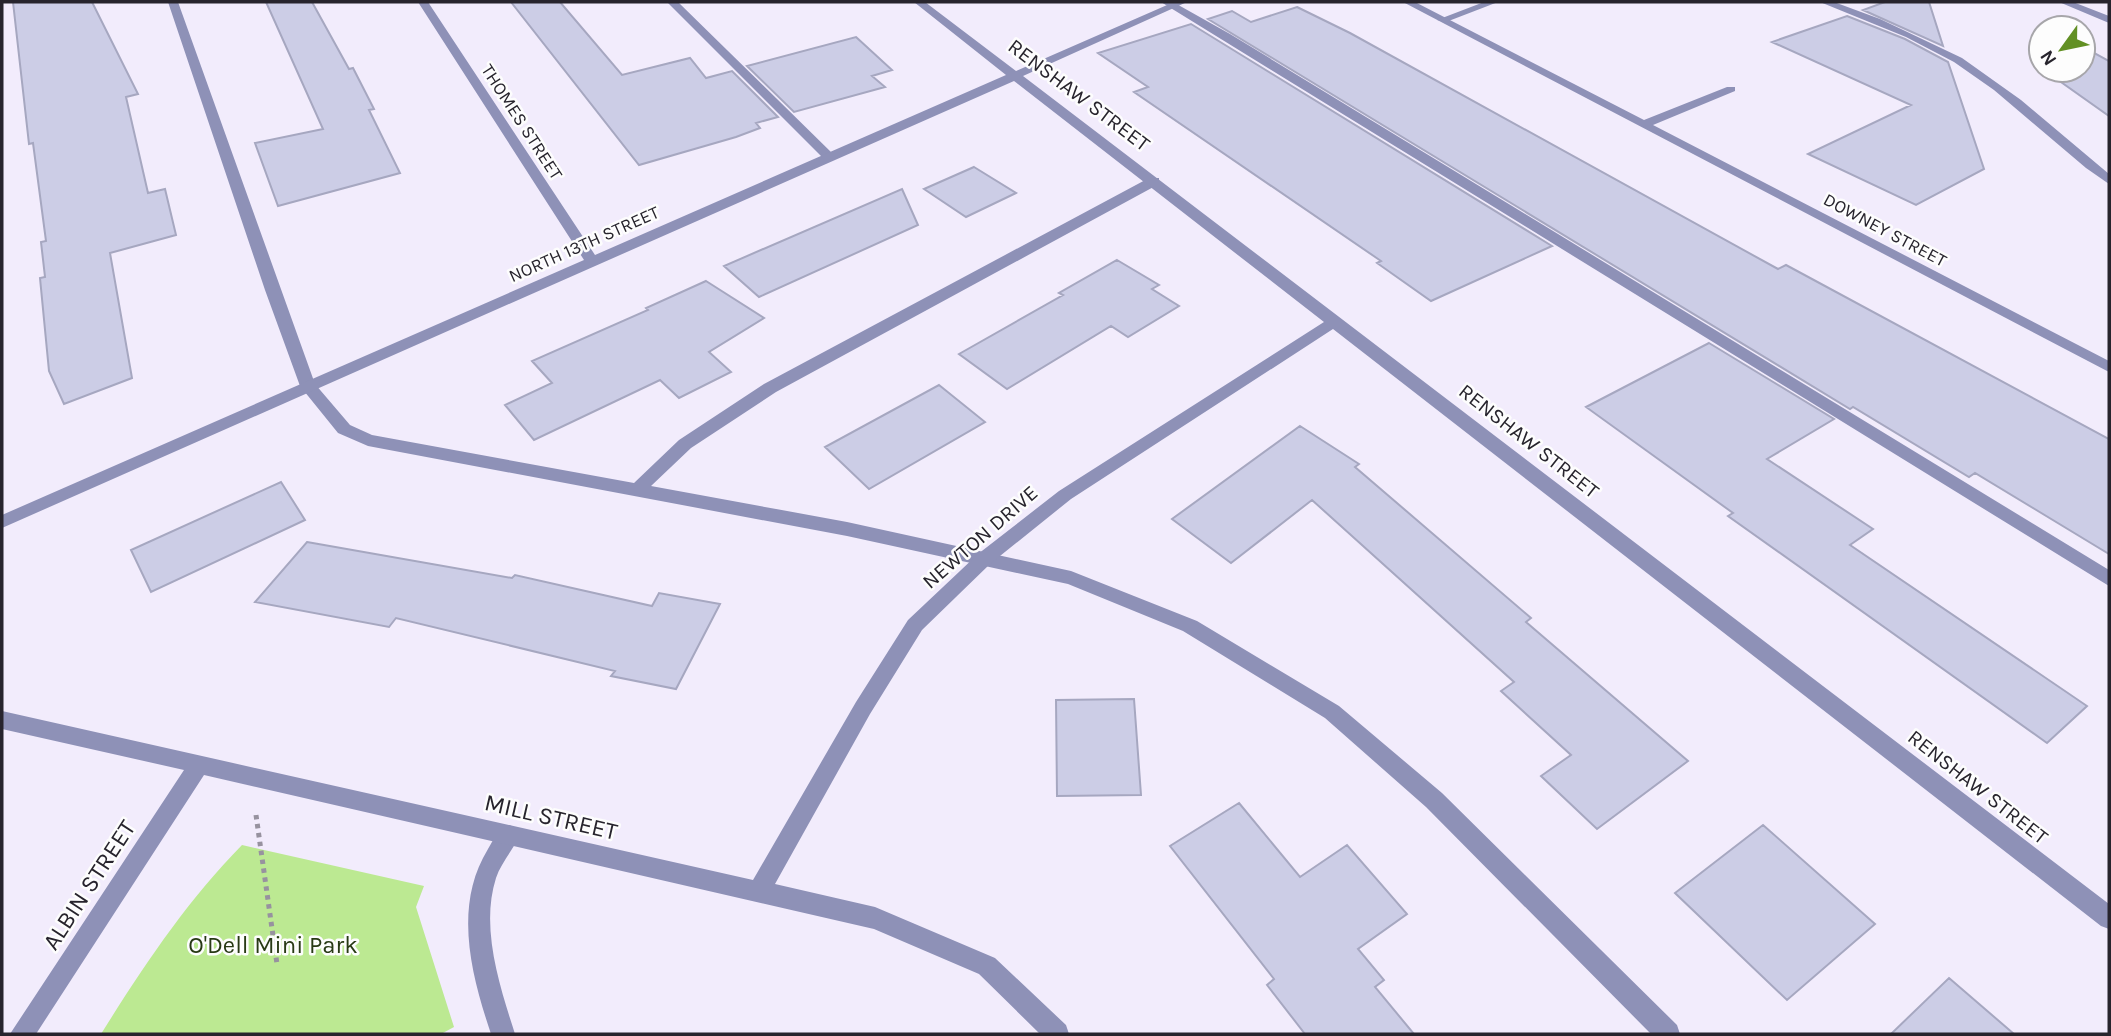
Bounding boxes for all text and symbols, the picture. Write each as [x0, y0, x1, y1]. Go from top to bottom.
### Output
north arrow [2027, 14, 2097, 84]
street label: RENSHAW STREET [1003, 34, 1155, 156]
text: N [2036, 46, 2062, 69]
street label: THOMES STREET [476, 60, 568, 184]
street label: DOWNEY STREET [1820, 188, 1950, 272]
street label: NORTH 13TH STREET [505, 201, 663, 287]
street label: RENSHAW STREET [1454, 379, 1604, 503]
street label: NEWTON DRIVE [918, 481, 1042, 593]
street label: RENSHAW STREET [1903, 725, 2053, 849]
street label: MILL STREET [482, 788, 620, 846]
street label: ALBIN STREET [37, 815, 141, 955]
park label: O'Dell Mini Park [188, 931, 358, 959]

